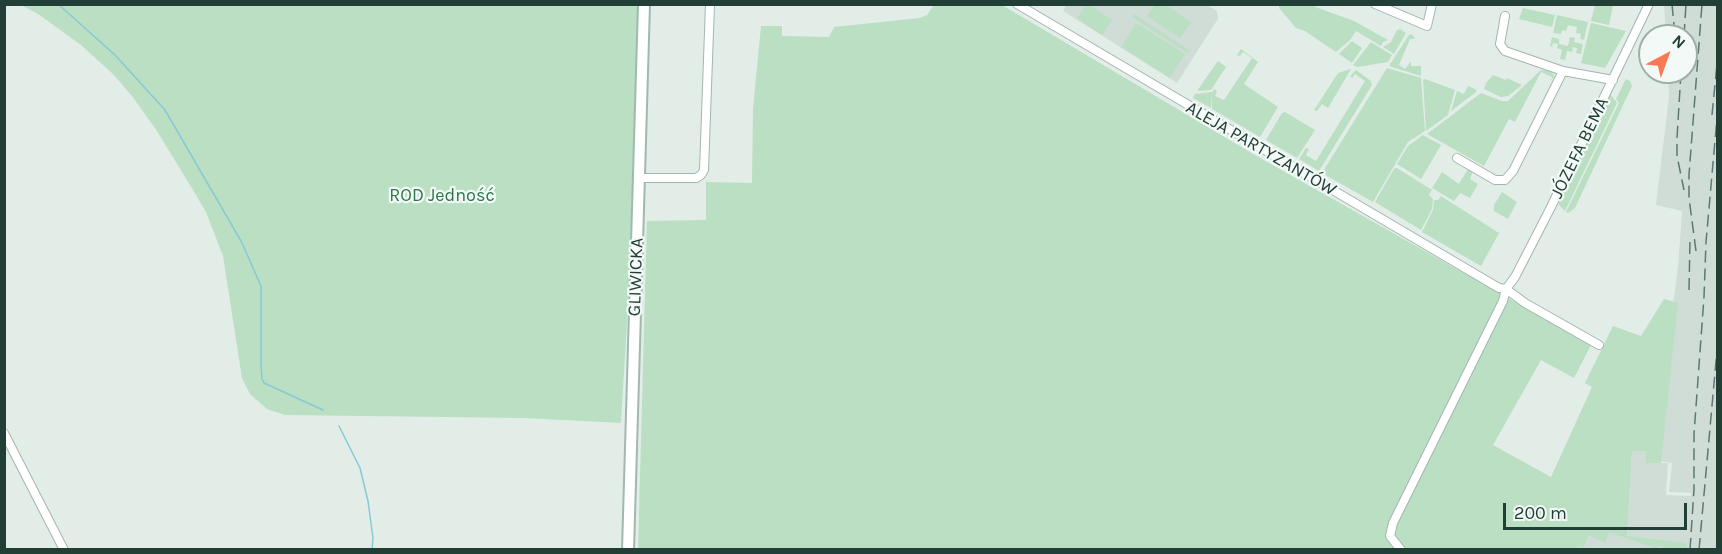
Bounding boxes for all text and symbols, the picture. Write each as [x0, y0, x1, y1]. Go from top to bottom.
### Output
north arrow [1638, 24, 1698, 84]
text: N [1668, 31, 1689, 52]
street label: JÓZEFA BEMA [1546, 94, 1614, 202]
street label: ALEJA PARTYZANTÓW [1182, 97, 1340, 201]
park label: ROD Jedność [389, 185, 495, 207]
street label: GLIWICKA [624, 237, 648, 317]
scale bar [1506, 491, 1690, 529]
text: 200 m [1514, 502, 1567, 524]

